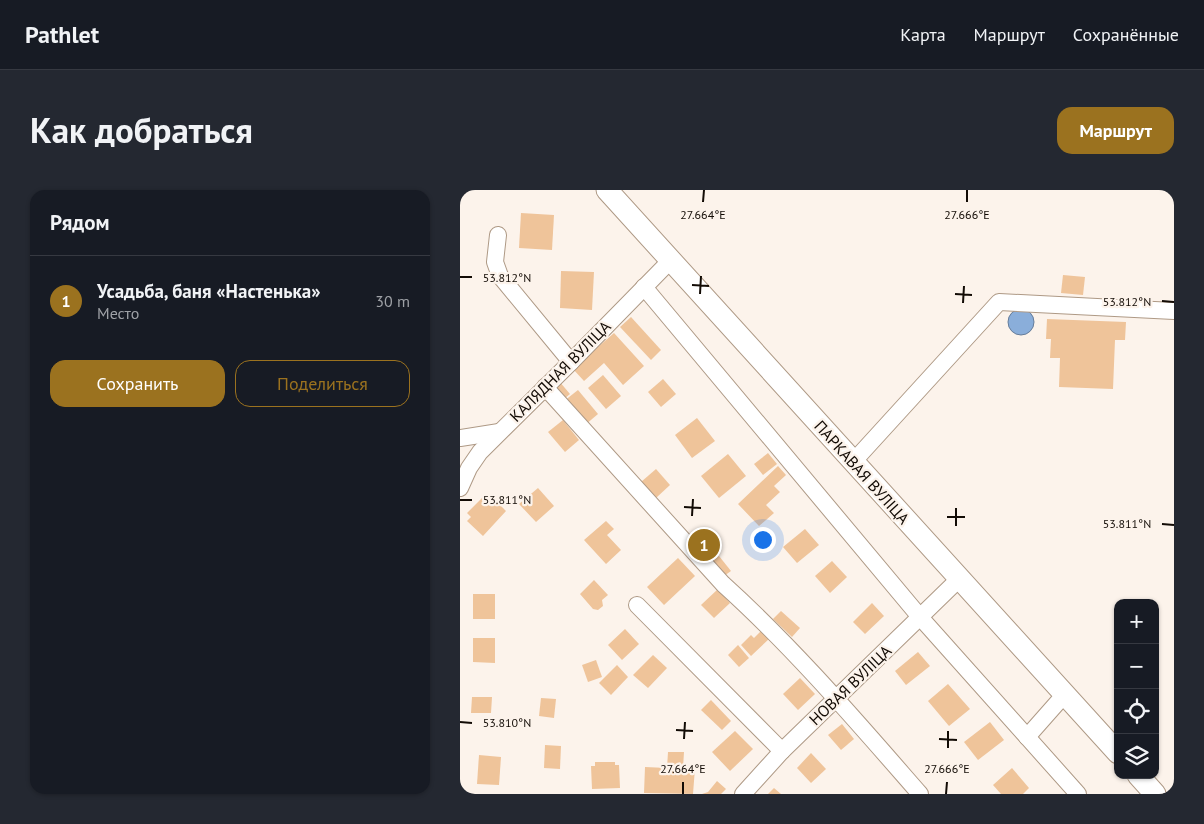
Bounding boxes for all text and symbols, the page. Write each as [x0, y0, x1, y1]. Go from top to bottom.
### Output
text: Pathlet [25, 19, 99, 50]
text: Карта [900, 23, 946, 46]
text: Маршрут [974, 23, 1045, 46]
text: Сохранённые [1073, 23, 1179, 46]
text: Как добраться [30, 107, 253, 153]
button: Маршрут [1057, 107, 1174, 154]
text: 27.664°E [680, 207, 726, 222]
text: 27.666°E [944, 207, 990, 222]
text: Рядом [50, 209, 109, 236]
text: 53.812°N [483, 270, 531, 285]
text: Усадьба, баня «Настенька» [97, 279, 320, 303]
text: 1 [61, 291, 71, 311]
text: 30 m [375, 291, 410, 311]
text: 53.812°N [1103, 294, 1151, 309]
text: Место [97, 303, 139, 323]
street label: КАЛЯДНАЯ ВУЛІЦА [505, 316, 615, 426]
button: Сохранить [50, 360, 225, 407]
button: Поделиться [235, 360, 410, 407]
street label: ПАРКАВАЯ ВУЛІЦА [810, 416, 914, 528]
text: 53.811°N [483, 492, 531, 507]
text: 53.811°N [1103, 516, 1151, 531]
pin: 1 [688, 526, 720, 564]
your location [750, 527, 776, 553]
map controls [1114, 599, 1159, 779]
button: + [1114, 599, 1159, 644]
street label: НОВАЯ ВУЛІЦА [805, 640, 896, 729]
button: − [1114, 644, 1159, 689]
button: locate [1114, 689, 1159, 734]
text: 53.810°N [483, 715, 531, 730]
button: layers [1114, 734, 1159, 779]
text: 27.664°E [660, 761, 706, 776]
text: 27.666°E [924, 761, 970, 776]

